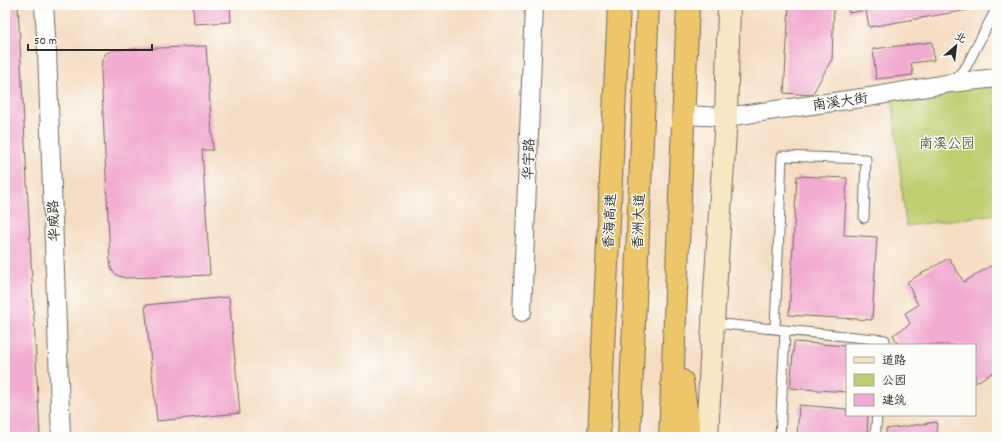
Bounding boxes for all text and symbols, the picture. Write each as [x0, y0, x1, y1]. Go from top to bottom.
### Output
scale bar [28, 26, 152, 52]
north arrow [936, 26, 976, 66]
text: 北 [951, 29, 968, 49]
text: 50 m [34, 33, 57, 50]
street label: 南溪大街 [811, 89, 869, 117]
park label: 南溪公园 [919, 135, 975, 155]
street label: 华宇路 [519, 138, 541, 180]
street label: 香海高速 [600, 193, 622, 250]
street label: 香洲大道 [629, 193, 651, 249]
street label: 华威路 [44, 200, 66, 242]
legend [846, 344, 976, 416]
text: 道路 [882, 353, 906, 370]
text: 公园 [882, 373, 906, 390]
text: 建筑 [882, 393, 906, 410]

